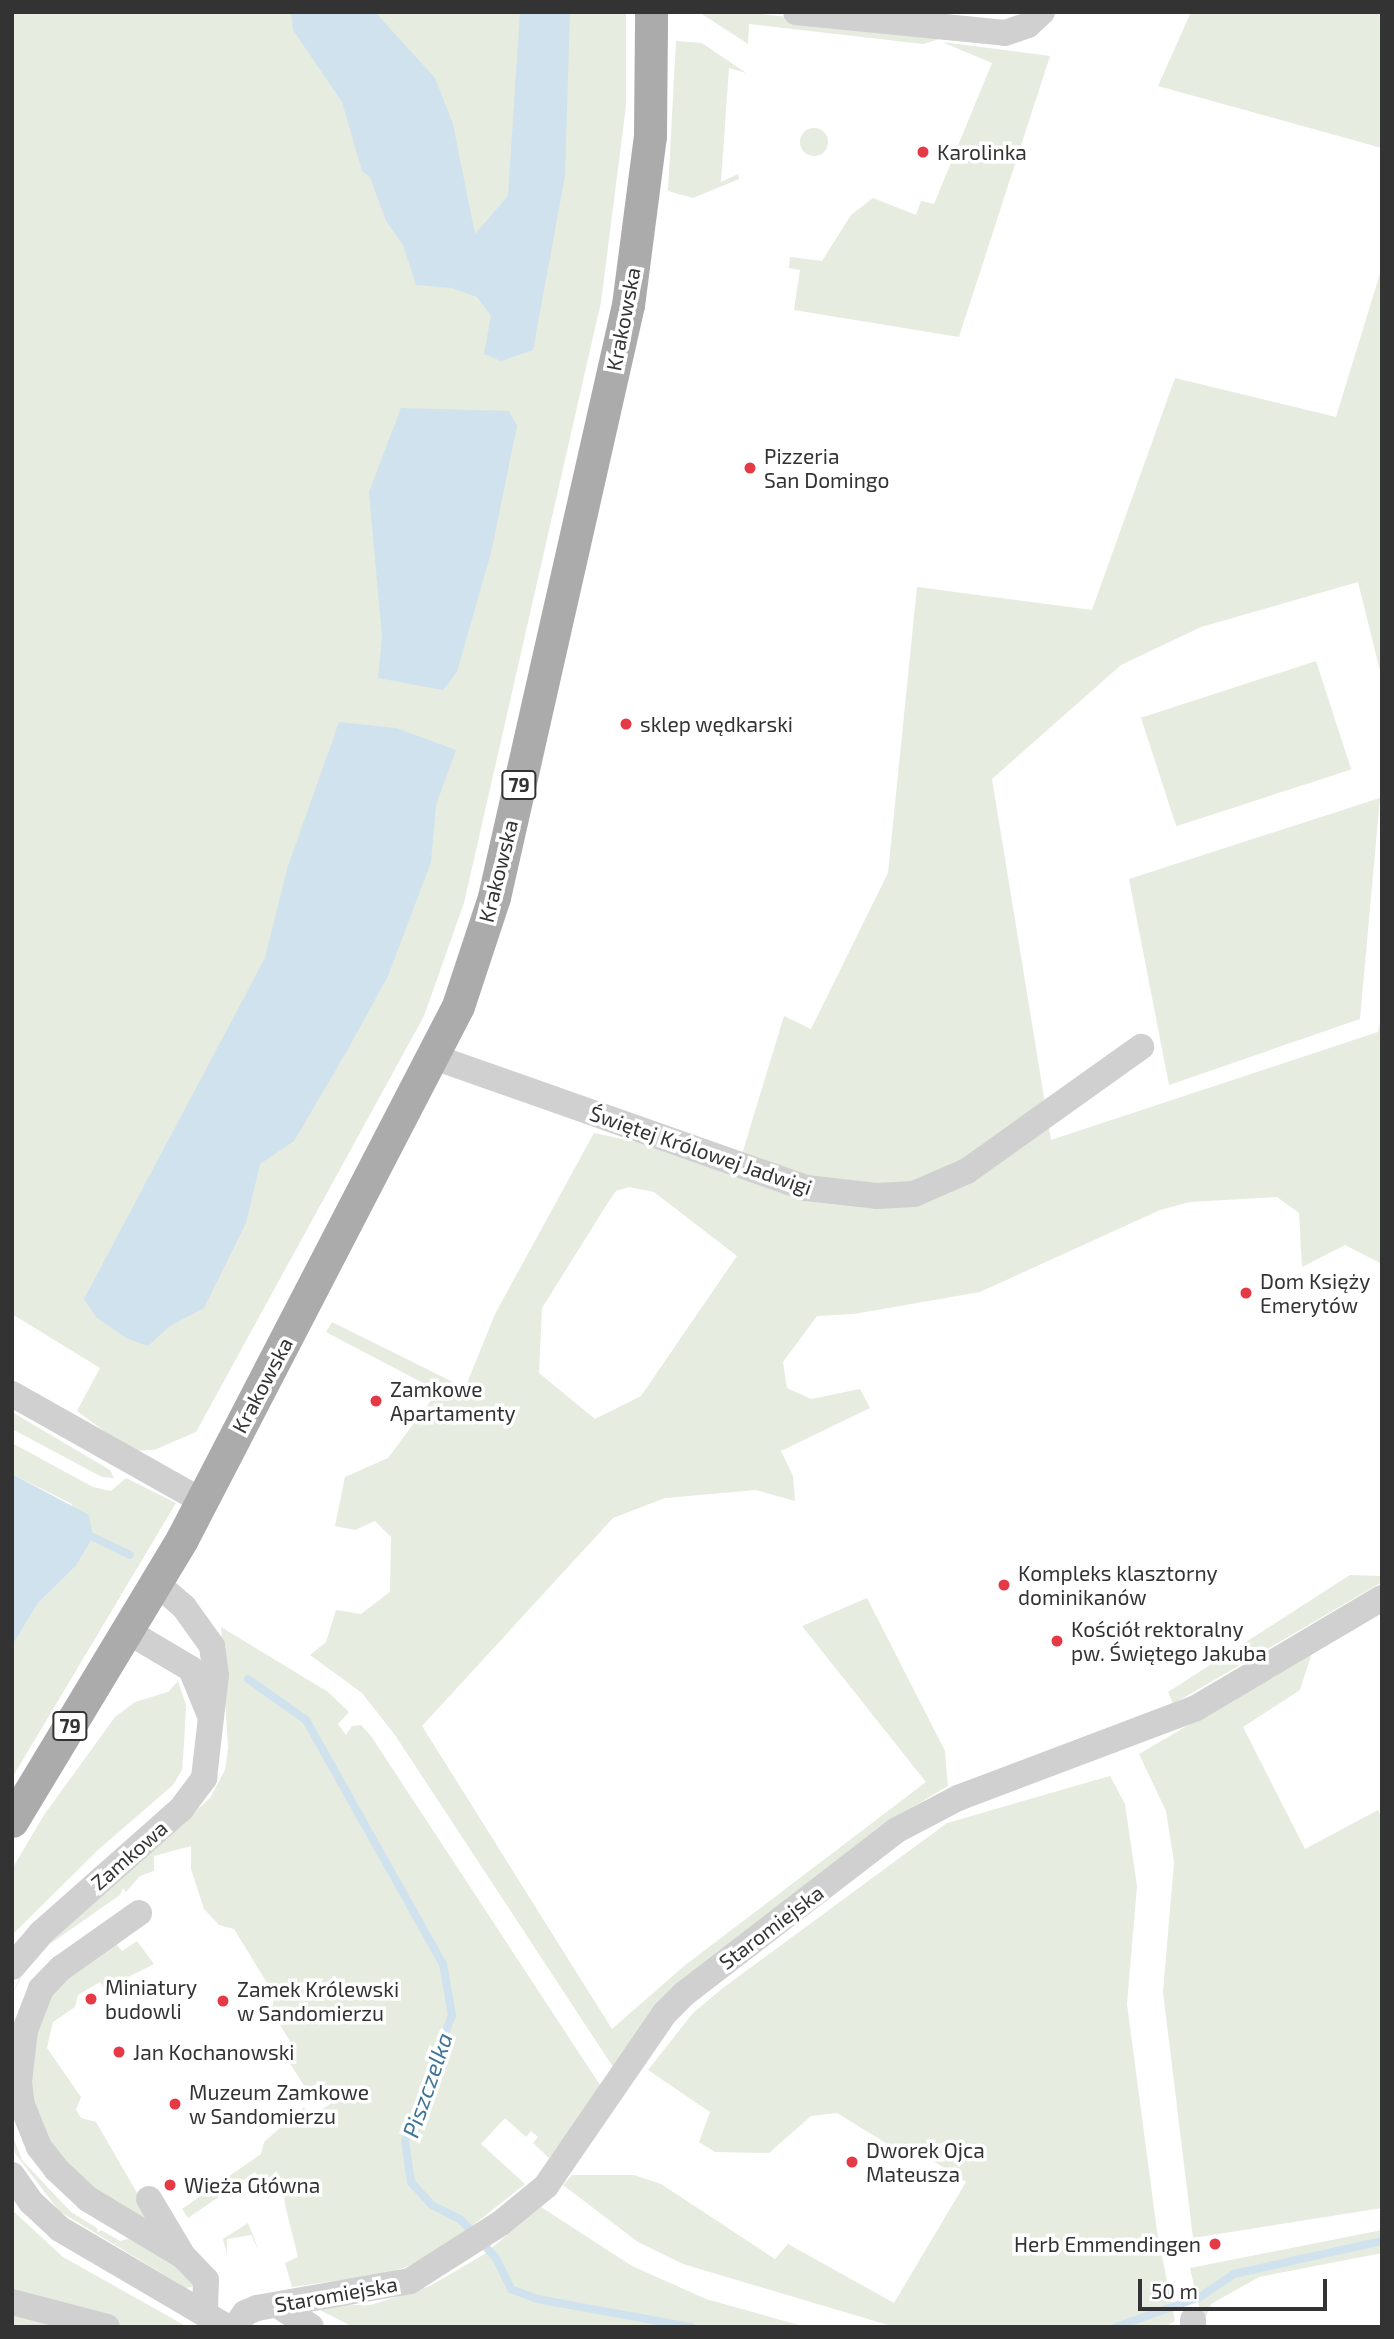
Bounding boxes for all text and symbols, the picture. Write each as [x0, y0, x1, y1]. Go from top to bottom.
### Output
place label: Karolinka [937, 139, 1027, 165]
marker: Karolinka [915, 144, 931, 160]
street label: Krakowska [601, 265, 645, 373]
place label: Pizzeria San Domingo [764, 443, 889, 493]
marker: Pizzeria San Domingo [742, 460, 758, 476]
place label: sklep wędkarski [640, 711, 793, 737]
marker: sklep wędkarski [618, 716, 634, 732]
road number: 79 [500, 770, 538, 800]
street label: Krakowska [473, 817, 523, 925]
street label: Świętej Królowej Jadwigi [586, 1100, 816, 1200]
place label: Dom Księży Emerytów [1260, 1268, 1370, 1318]
marker: Dom Księży Emerytów [1238, 1285, 1254, 1301]
street label: Krakowska [226, 1333, 298, 1437]
place label: Zamkowe Apartamenty [390, 1376, 516, 1426]
marker: Zamkowe Apartamenty [368, 1393, 384, 1409]
place label: Kompleks klasztorny dominikanów [1018, 1560, 1218, 1610]
marker: Kompleks klasztorny dominikanów [996, 1577, 1012, 1593]
place label: Kościół rektoralny pw. Świętego Jakuba [1071, 1616, 1267, 1666]
marker: Kościół rektoralny pw. Świętego Jakuba [1049, 1633, 1065, 1649]
road number: 79 [51, 1710, 89, 1742]
street label: Zamkowa [86, 1815, 172, 1895]
street label: Staromiejska [714, 1880, 828, 1974]
place label: Miniatury budowli [105, 1974, 197, 2024]
place label: Zamek Królewski w Sandomierzu [237, 1976, 399, 2026]
marker: Miniatury budowli [83, 1991, 99, 2007]
marker: Zamek Królewski w Sandomierzu [215, 1993, 231, 2009]
water label: Piszczelka [396, 2029, 458, 2141]
place label: Jan Kochanowski [133, 2039, 295, 2065]
marker: Jan Kochanowski [111, 2044, 127, 2060]
place label: Muzeum Zamkowe w Sandomierzu [189, 2079, 369, 2129]
marker: Muzeum Zamkowe w Sandomierzu [167, 2096, 183, 2112]
place label: Dworek Ojca Mateusza [866, 2137, 985, 2187]
marker: Dworek Ojca Mateusza [844, 2154, 860, 2170]
place label: Wieża Główna [184, 2172, 320, 2198]
marker: Wieża Główna [162, 2177, 178, 2193]
place label: Herb Emmendingen [1014, 2231, 1201, 2257]
marker: Herb Emmendingen [1207, 2236, 1223, 2252]
scale bar [1142, 2266, 1331, 2310]
street label: Staromiejska [273, 2271, 399, 2317]
text: 50 m [1151, 2278, 1198, 2303]

